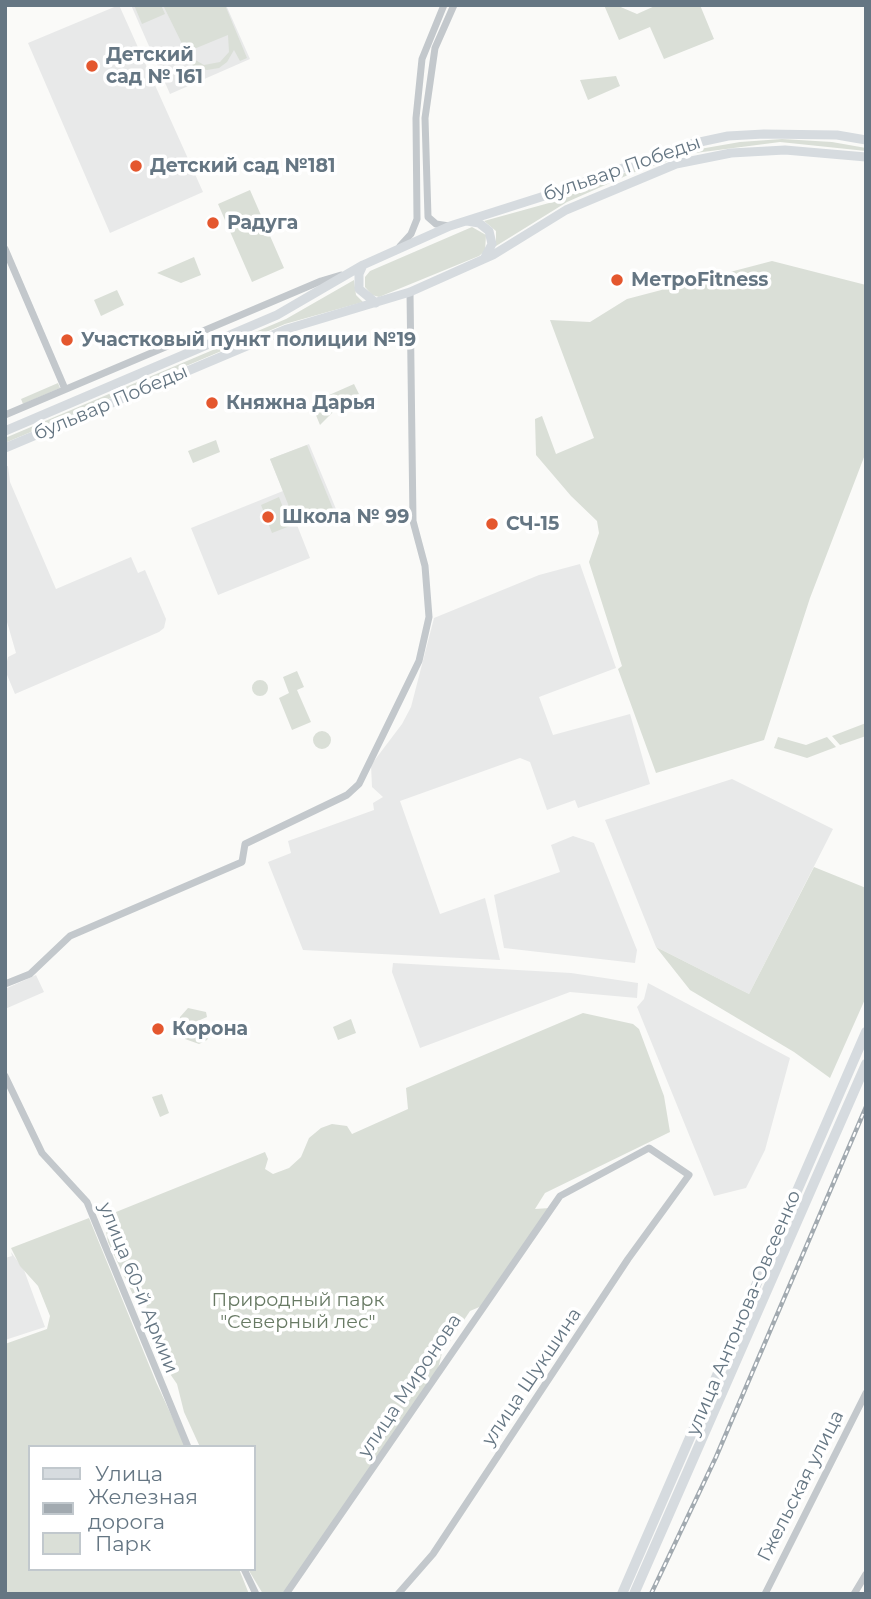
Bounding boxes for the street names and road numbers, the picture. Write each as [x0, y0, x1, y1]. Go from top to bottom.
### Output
street label: бульвар Победы [540, 131, 704, 207]
street label: бульвар Победы [31, 360, 191, 446]
street label: улица Антонова-Овсеенко [682, 1187, 806, 1439]
street label: улица 60-й Армии [93, 1199, 183, 1377]
street label: улица Шукшина [477, 1304, 587, 1450]
street label: улица Миронова [353, 1310, 467, 1462]
street label: Гжельская улица [753, 1407, 849, 1565]

